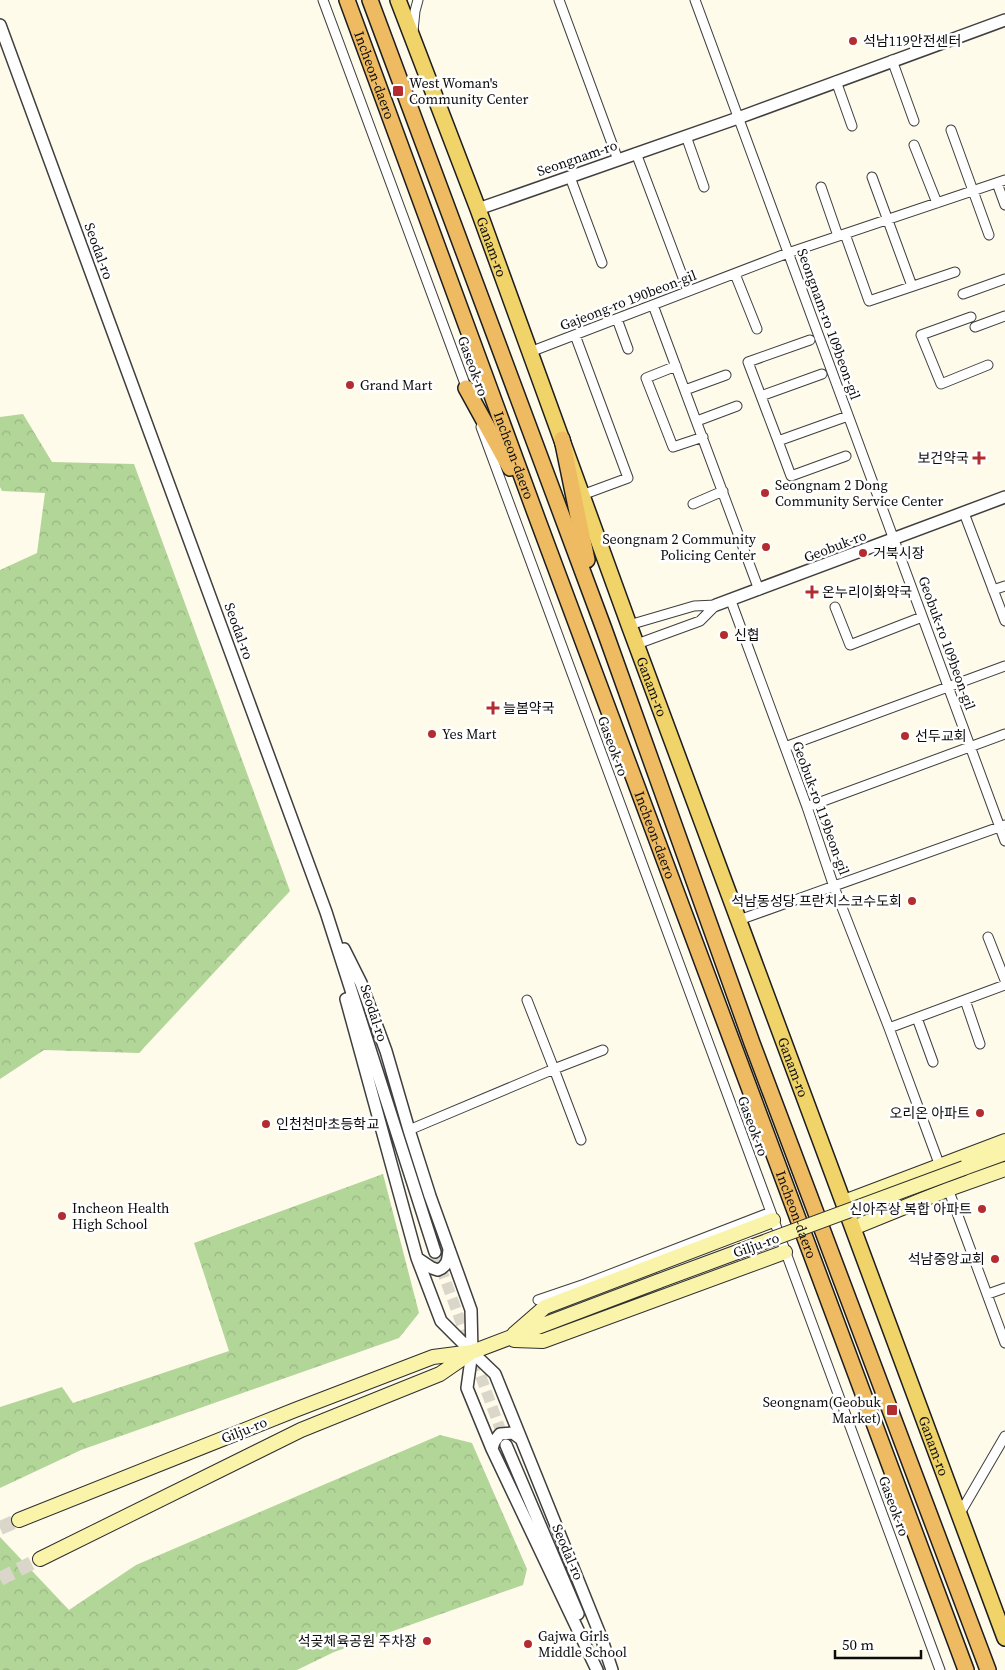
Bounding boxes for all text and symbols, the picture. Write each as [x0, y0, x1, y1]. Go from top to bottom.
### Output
street label: Incheon-daero [349, 28, 400, 122]
place label: 석남119안전센터 [863, 31, 961, 51]
marker: 석남119안전센터 [847, 35, 859, 47]
place label: West Woman's Community Center [409, 73, 529, 109]
marker: West Woman's Community Center [391, 84, 405, 98]
street label: Seongnam-ro [534, 135, 620, 181]
street label: Ganam-ro [472, 214, 512, 280]
street label: Seodal-ro [80, 220, 119, 282]
street label: Seongnam-ro 109beon-gil [792, 246, 866, 402]
street label: Gajeong-ro 190beon-gil [557, 265, 699, 335]
street label: Gaseok-ro [453, 333, 493, 399]
place label: Grand Mart [360, 375, 433, 395]
marker: Grand Mart [344, 379, 356, 391]
street label: Incheon-daero [489, 409, 539, 502]
place label: 보건약국 [917, 448, 969, 468]
marker: 보건약국 [973, 452, 985, 464]
place label: Seongnam 2 Dong Community Service Center [775, 475, 943, 511]
marker: Seongnam 2 Dong Community Service Center [759, 487, 771, 499]
street label: Geobuk-ro [801, 525, 869, 567]
place label: Seongnam 2 Community Policing Center [602, 529, 757, 565]
marker: Seongnam 2 Community Policing Center [760, 541, 772, 553]
place label: 거북시장 [873, 543, 925, 563]
marker: 거북시장 [857, 547, 869, 559]
street label: Geobuk-ro 109beon-gil [913, 573, 981, 713]
place label: 온누리이화약국 [822, 582, 912, 602]
marker: 온누리이화약국 [806, 586, 818, 598]
street label: Seodal-ro [220, 600, 259, 662]
place label: 신협 [734, 625, 760, 645]
marker: 신협 [718, 629, 730, 641]
street label: Ganam-ro [632, 654, 672, 720]
place label: 늘봄약국 [503, 698, 555, 718]
marker: 늘봄약국 [487, 702, 499, 714]
street label: Gaseok-ro [593, 713, 633, 779]
place label: Yes Mart [442, 724, 497, 744]
place label: 선두교회 [915, 726, 967, 746]
marker: Yes Mart [426, 728, 438, 740]
marker: 선두교회 [899, 730, 911, 742]
street label: Geobuk-ro 119beon-gil [787, 738, 855, 878]
street label: Incheon-daero [630, 788, 681, 882]
place label: 석남동성당 프란치스코수도회 [731, 891, 902, 911]
marker: 석남동성당 프란치스코수도회 [906, 895, 918, 907]
street label: Seodal-ro [355, 982, 393, 1044]
street label: Ganam-ro [773, 1034, 814, 1100]
street label: Gaseok-ro [733, 1093, 773, 1159]
place label: 오리온 아파트 [889, 1103, 970, 1123]
marker: 오리온 아파트 [974, 1107, 986, 1119]
place label: 인천천마초등학교 [276, 1114, 379, 1134]
marker: 인천천마초등학교 [260, 1118, 272, 1130]
street label: Incheon-daero [771, 1168, 822, 1262]
place label: Incheon Health High School [72, 1198, 169, 1234]
place label: 신아주상 복합 아파트 [850, 1199, 972, 1219]
marker: 신아주상 복합 아파트 [976, 1203, 988, 1215]
marker: Incheon Health High School [56, 1210, 68, 1222]
street label: Gilju-ro [730, 1227, 782, 1263]
place label: 석남중앙교회 [908, 1249, 985, 1269]
marker: 석남중앙교회 [989, 1253, 1001, 1265]
place label: Seongnam(Geobuk Market) [763, 1392, 881, 1428]
marker: Seongnam(Geobuk Market) [885, 1403, 899, 1417]
street label: Gilju-ro [218, 1412, 270, 1448]
street label: Ganam-ro [913, 1413, 954, 1479]
street label: Gaseok-ro [874, 1473, 914, 1539]
street label: Seodal-ro [547, 1521, 589, 1583]
place label: Gajwa Girls Middle School [538, 1626, 627, 1662]
scale bar [835, 1628, 921, 1660]
place label: 석곶체육공원 주차장 [298, 1631, 417, 1651]
text: 50 m [842, 1634, 874, 1655]
marker: 석곶체육공원 주차장 [421, 1635, 433, 1647]
marker: Gajwa Girls Middle School [522, 1638, 534, 1650]

